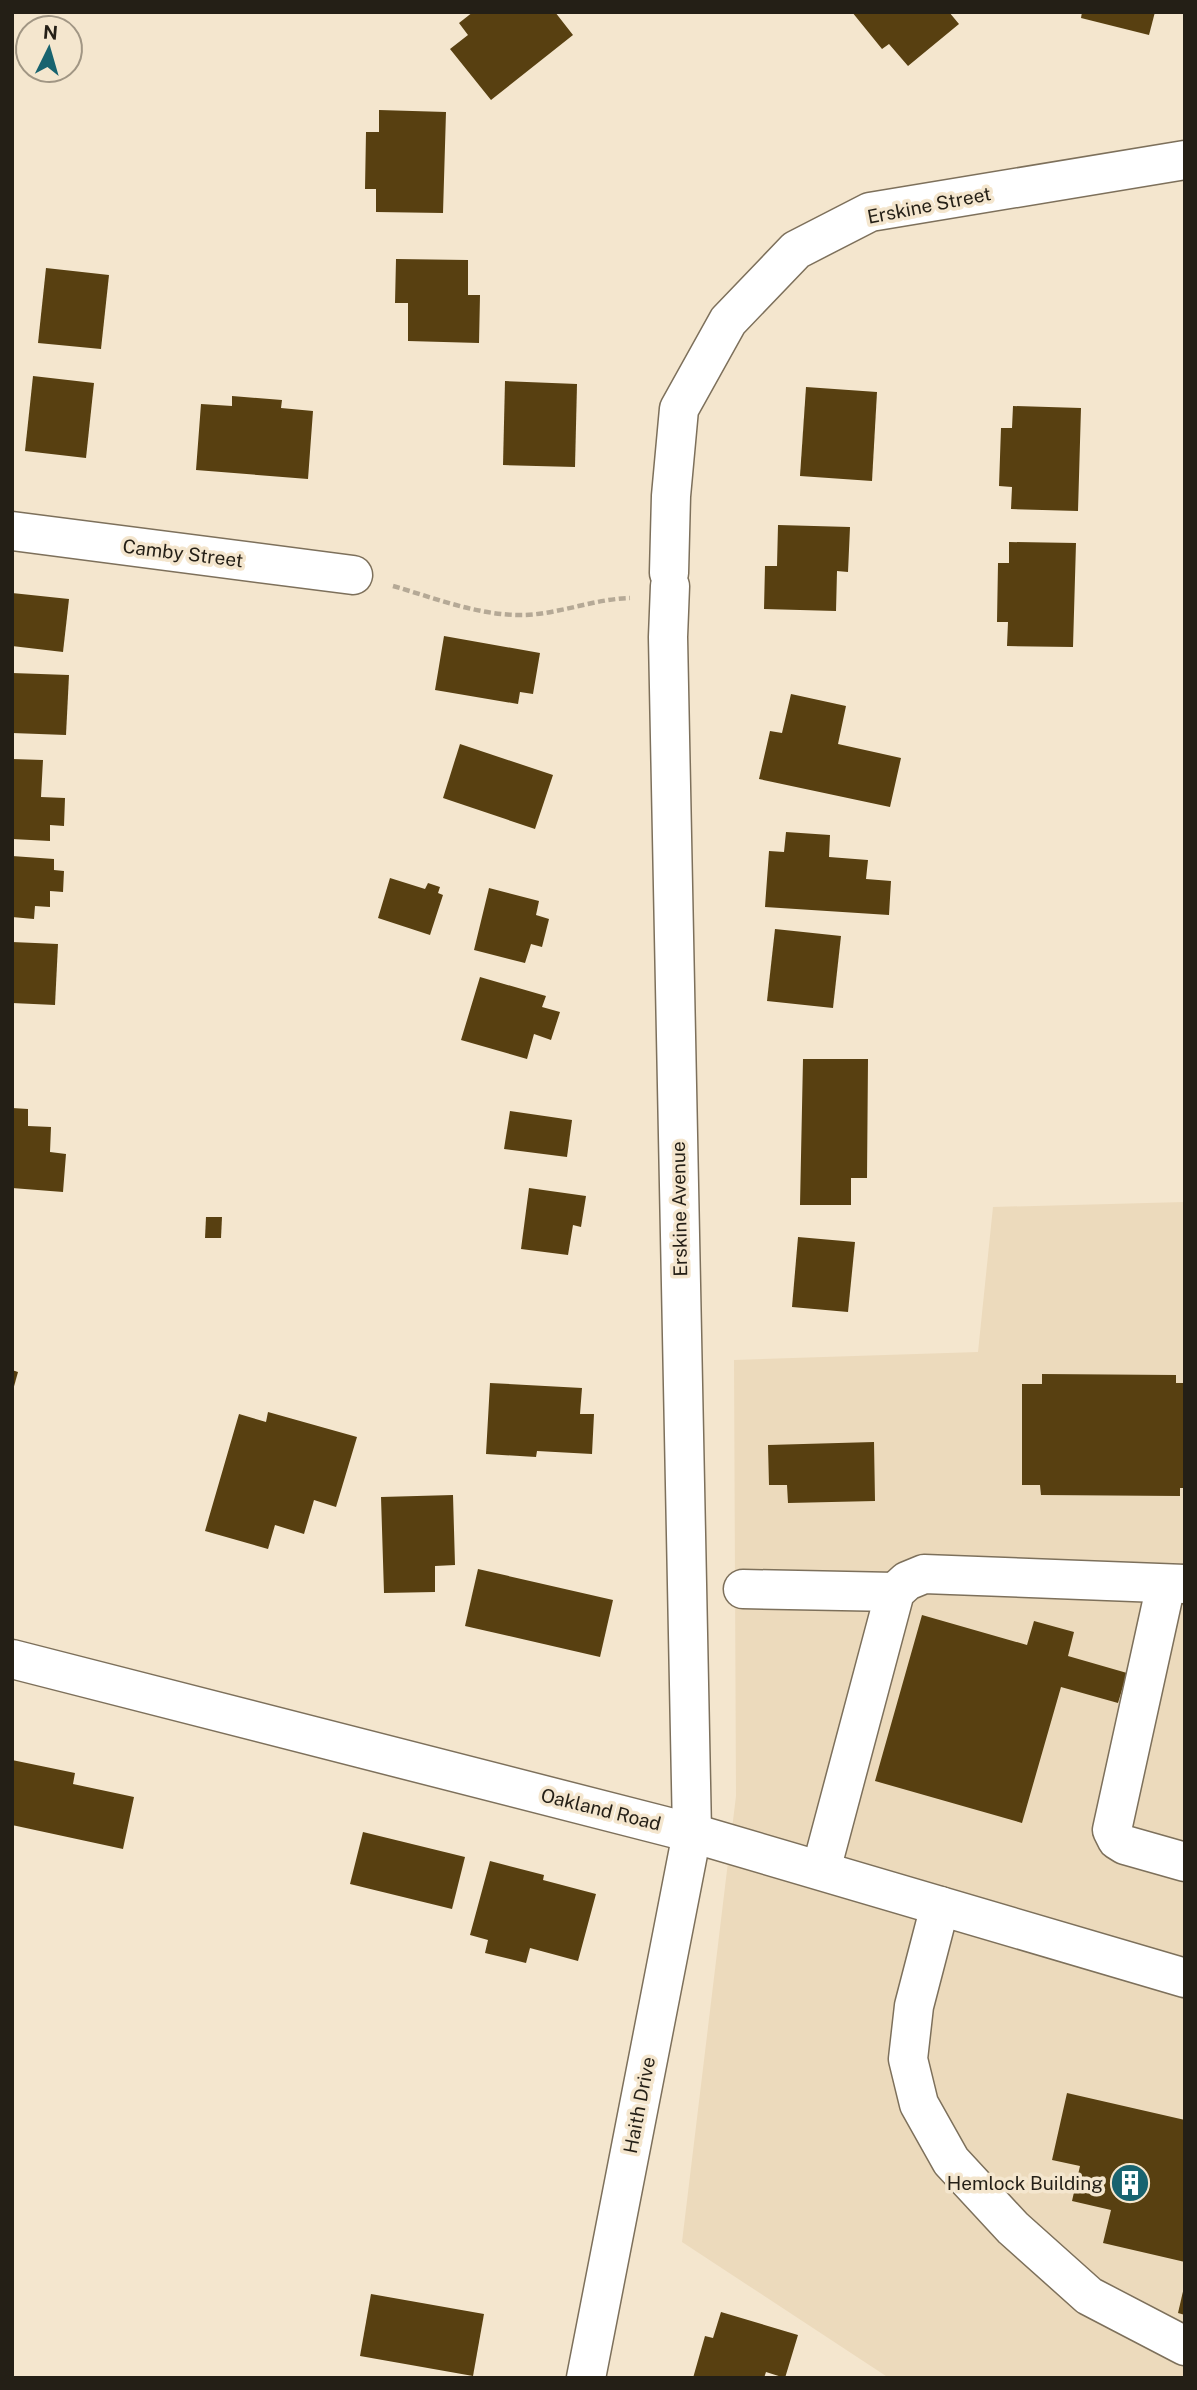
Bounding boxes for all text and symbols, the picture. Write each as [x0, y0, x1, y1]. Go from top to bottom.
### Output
north arrow [14, 14, 84, 84]
text: N [42, 20, 59, 44]
street label: Erskine Street [865, 182, 993, 228]
street label: Camby Street [121, 535, 245, 571]
street label: Erskine Avenue [667, 1141, 691, 1277]
street label: Oakland Road [539, 1783, 663, 1835]
street label: Haith Drive [619, 2055, 659, 2155]
building icon: Hemlock Building [1109, 2162, 1151, 2204]
place label: Hemlock Building [947, 2172, 1103, 2194]

